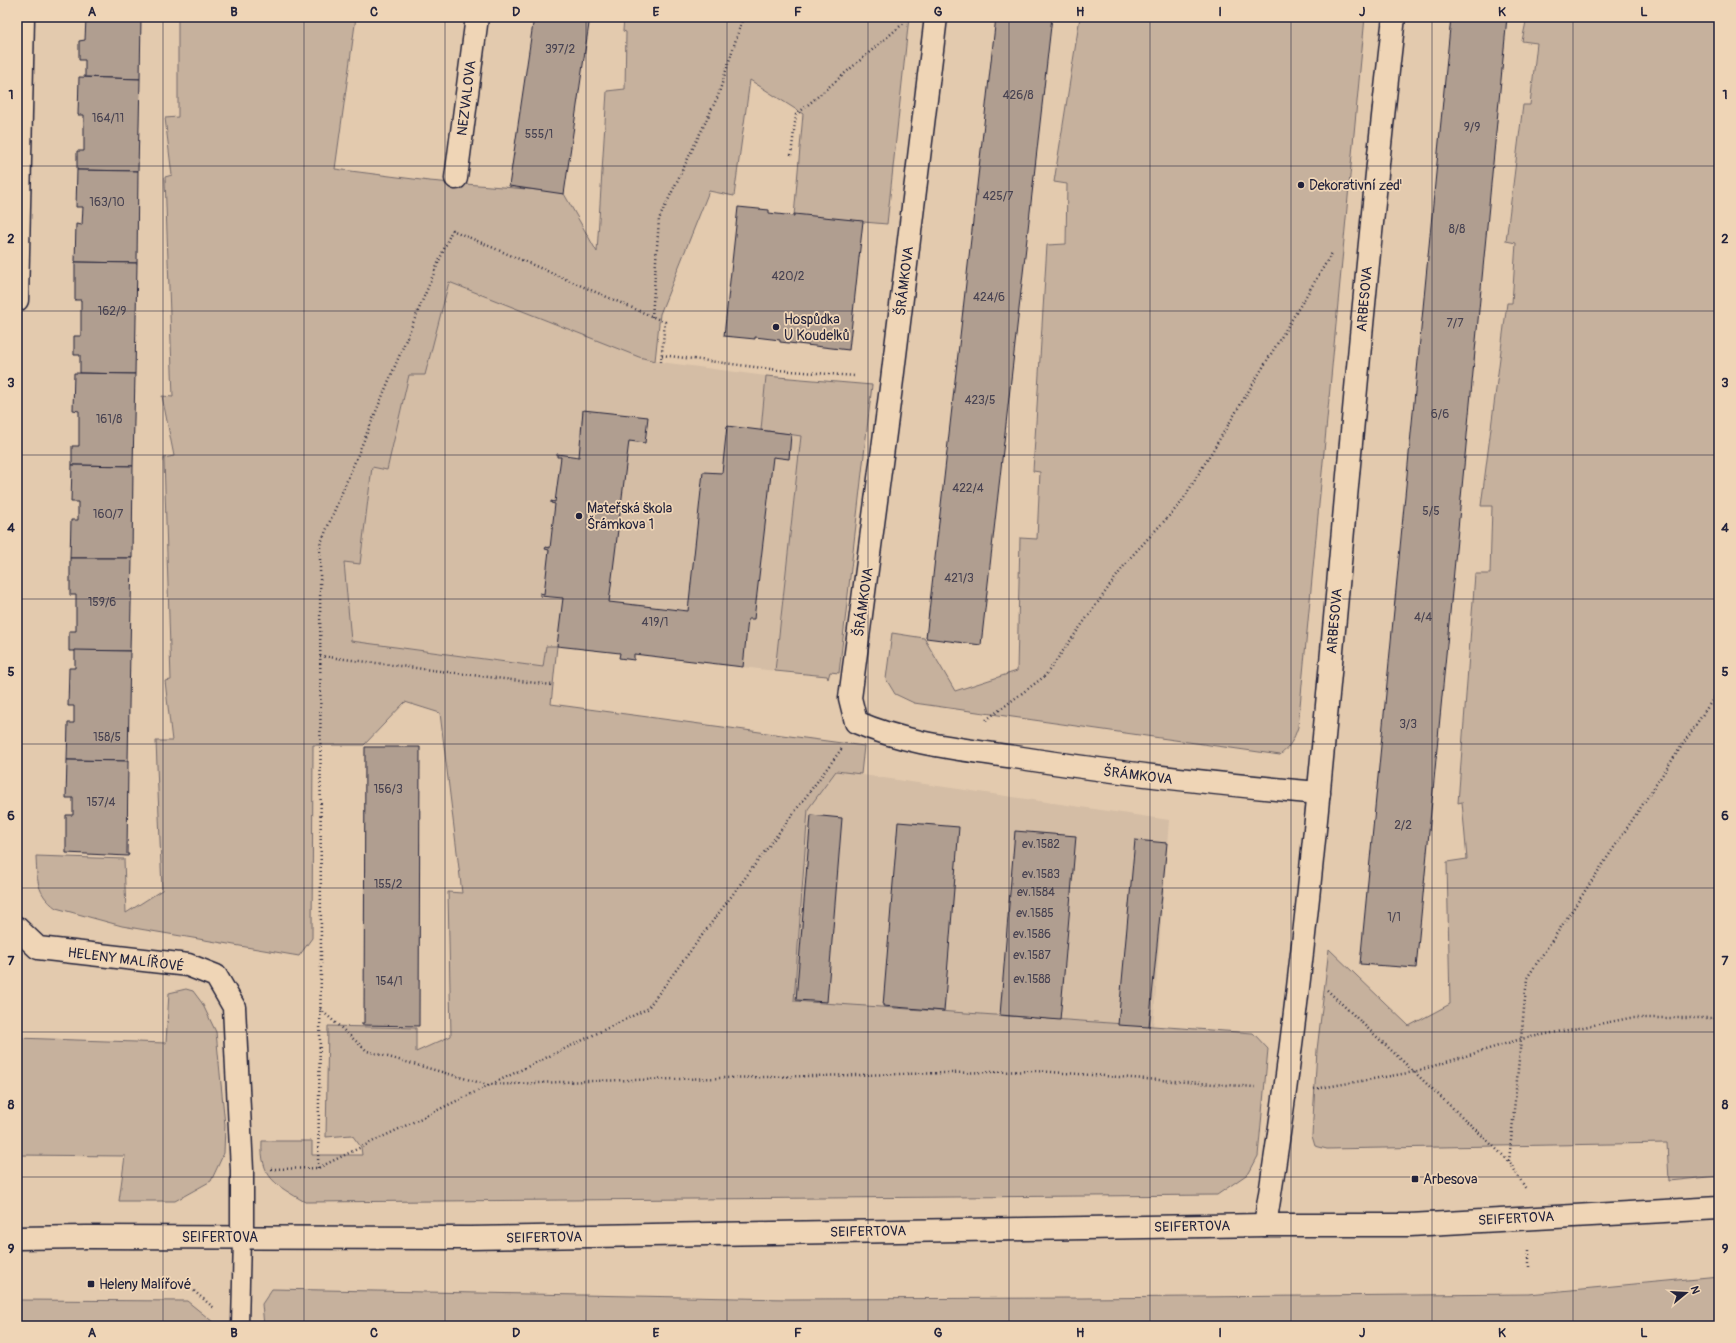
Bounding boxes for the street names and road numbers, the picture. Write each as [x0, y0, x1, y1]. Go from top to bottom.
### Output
street label: NEZVALOVA [453, 59, 480, 137]
street label: ŠRÁMKOVA [891, 245, 917, 317]
street label: ARBESOVA [1353, 266, 1376, 333]
street label: ŠRÁMKOVA [849, 566, 877, 638]
street label: ARBESOVA [1323, 588, 1346, 655]
street label: ŠRÁMKOVA [1102, 762, 1174, 788]
street label: HELENY MALÍŘOVÉ [67, 943, 185, 975]
street label: SEIFERTOVA [1478, 1208, 1555, 1229]
street label: SEIFERTOVA [1154, 1217, 1230, 1236]
street label: SEIFERTOVA [830, 1222, 906, 1241]
street label: SEIFERTOVA [506, 1228, 582, 1247]
street label: SEIFERTOVA [182, 1229, 258, 1246]

